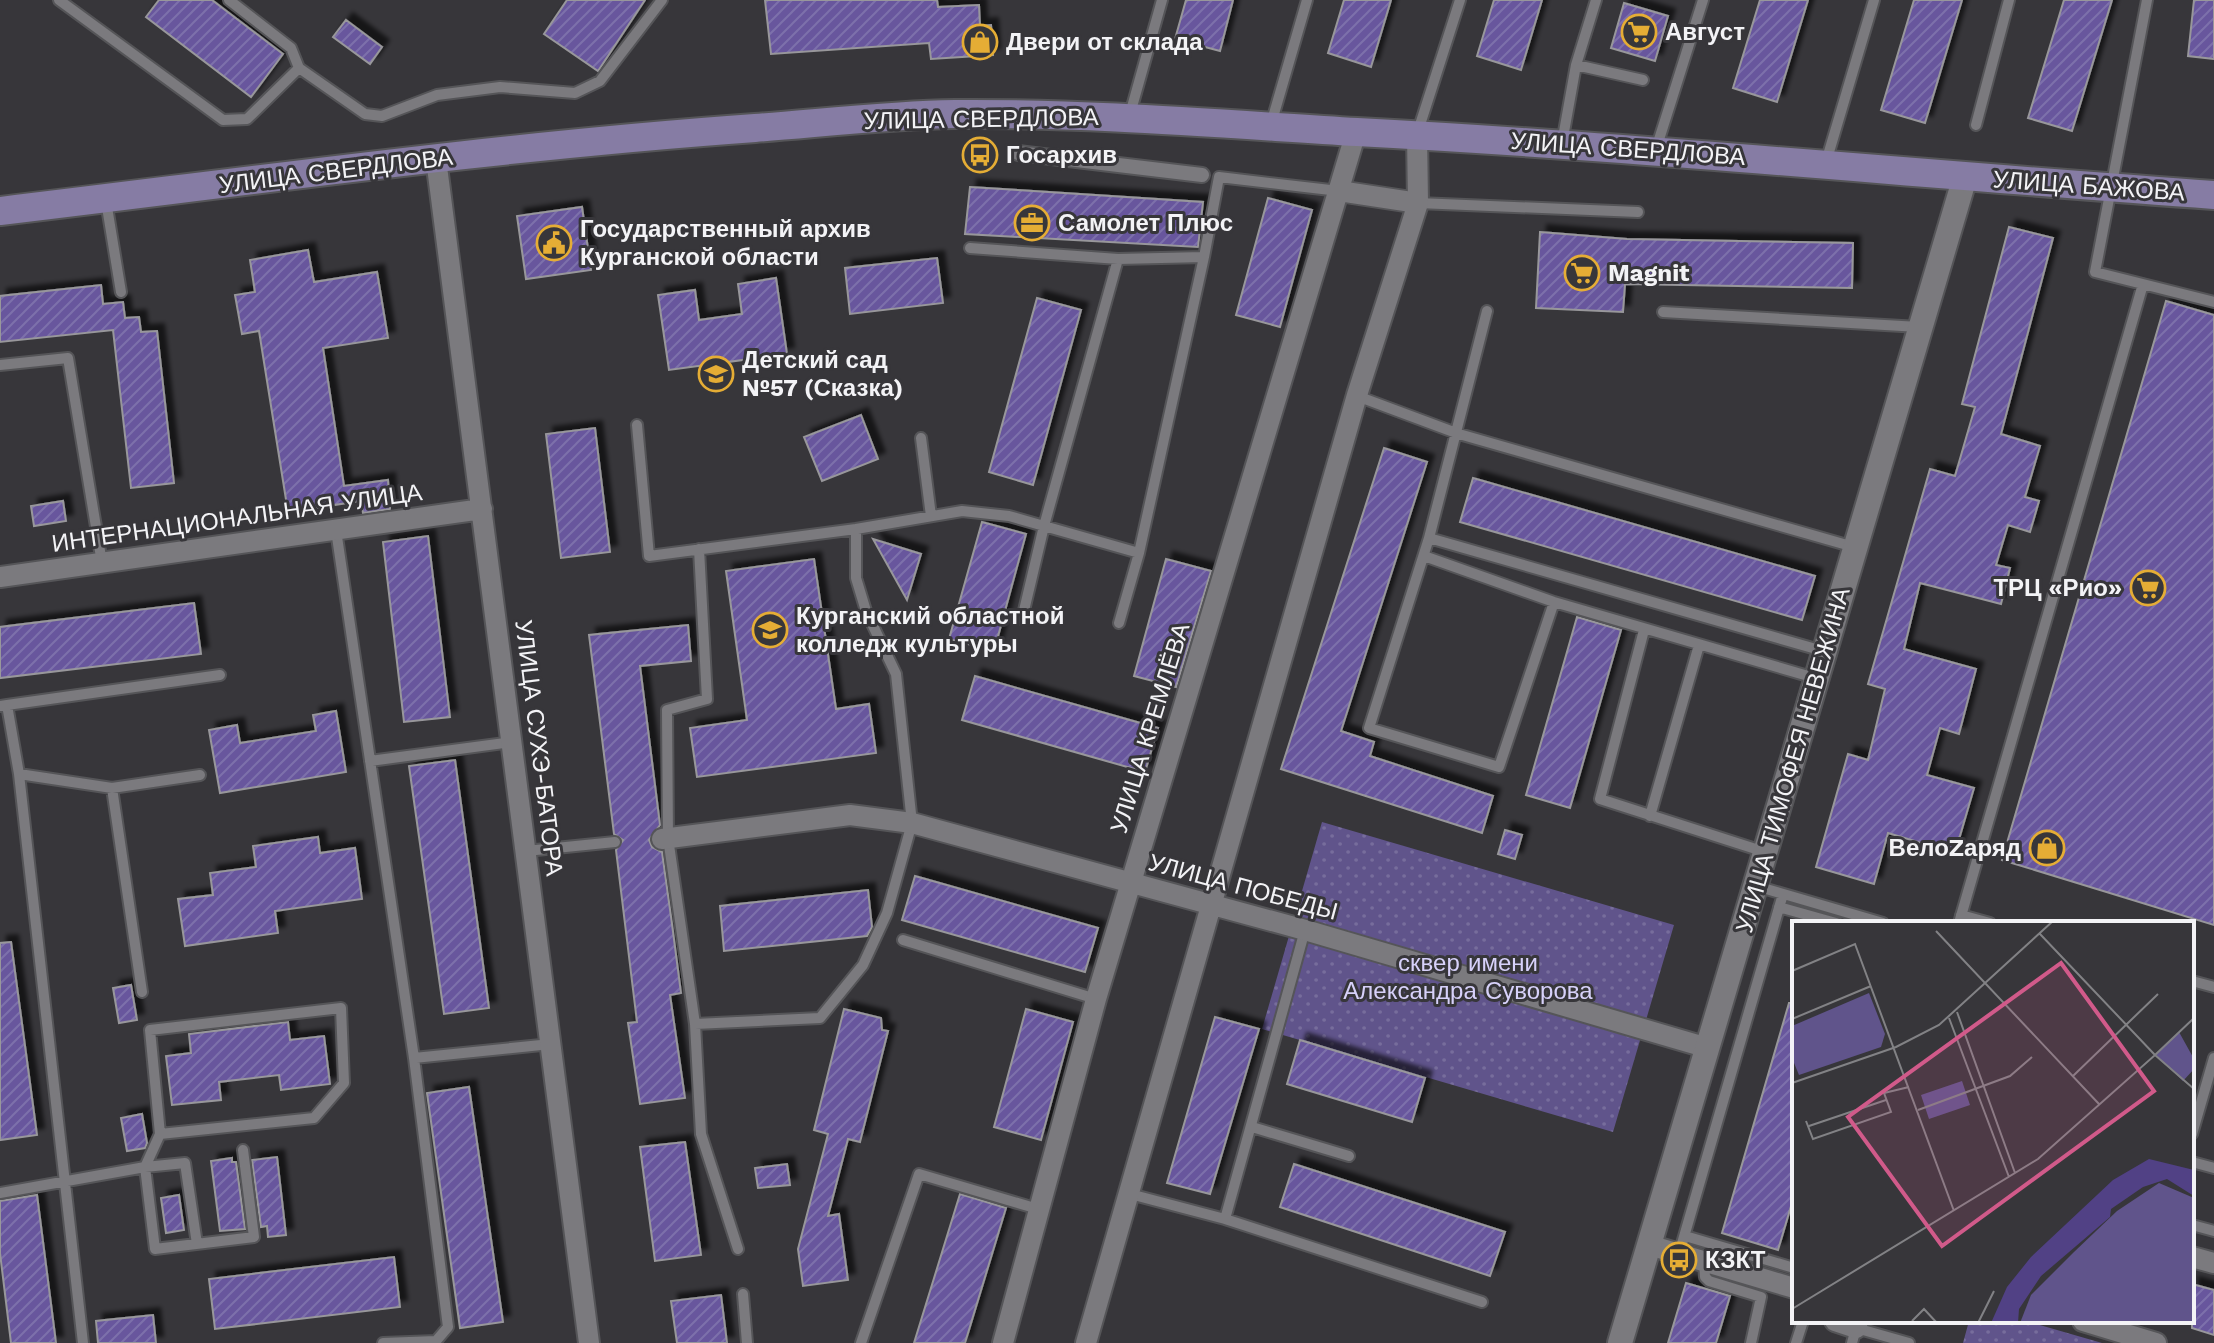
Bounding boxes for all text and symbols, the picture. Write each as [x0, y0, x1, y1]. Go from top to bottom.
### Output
supermarket icon: Август [1620, 13, 1658, 51]
place label: Август [1665, 18, 1745, 46]
shop icon: Двери от склада [961, 23, 999, 61]
place label: Двери от склада [1006, 28, 1203, 56]
street label: УЛИЦА СВЕРДЛОВА [863, 103, 1099, 135]
street label: УЛИЦА СВЕРДЛОВА [1510, 127, 1746, 171]
bus stop icon: Госархив [961, 136, 999, 174]
place label: Госархив [1006, 141, 1117, 169]
street label: УЛИЦА СВЕРДЛОВА [218, 143, 454, 199]
street label: УЛИЦА БАЖОВА [1992, 165, 2186, 207]
office icon: Самолет Плюс [1013, 204, 1051, 242]
place label: Самолет Плюс [1058, 209, 1233, 237]
place label: Государственный архив Курганской области [580, 215, 871, 271]
public building icon: Государственный архив Курганской области [535, 224, 573, 262]
supermarket icon: Magnit [1563, 254, 1601, 292]
place label: Magnit [1608, 259, 1690, 287]
place label: Детский сад №57 (Сказка) [742, 346, 903, 402]
school or university icon: Детский сад №57 (Сказка) [697, 355, 735, 393]
street label: ИНТЕРНАЦИОНАЛЬНАЯ УЛИЦА [50, 478, 424, 558]
supermarket icon: ТРЦ «Рио» [2129, 569, 2167, 607]
place label: ТРЦ «Рио» [1993, 574, 2122, 602]
street label: УЛИЦА ТИМОФЕЯ НЕВЕЖИНА [1730, 584, 1856, 936]
place label: Курганский областной колледж культуры [796, 602, 1064, 658]
school or university icon: Курганский областной колледж культуры [751, 611, 789, 649]
street label: УЛИЦА СУХЭ-БАТОРА [509, 618, 569, 878]
street label: УЛИЦА КРЕМЛЁВА [1105, 619, 1195, 837]
shop icon: ВелоZаряд [2028, 829, 2066, 867]
place label: ВелоZаряд [1889, 834, 2021, 862]
street label: УЛИЦА ПОБЕДЫ [1145, 848, 1341, 926]
inset map [1792, 921, 2194, 1323]
park label: сквер имени Александра Суворова [1343, 949, 1593, 1005]
bus stop icon: КЗКТ [1660, 1241, 1698, 1279]
place label: КЗКТ [1705, 1246, 1766, 1274]

